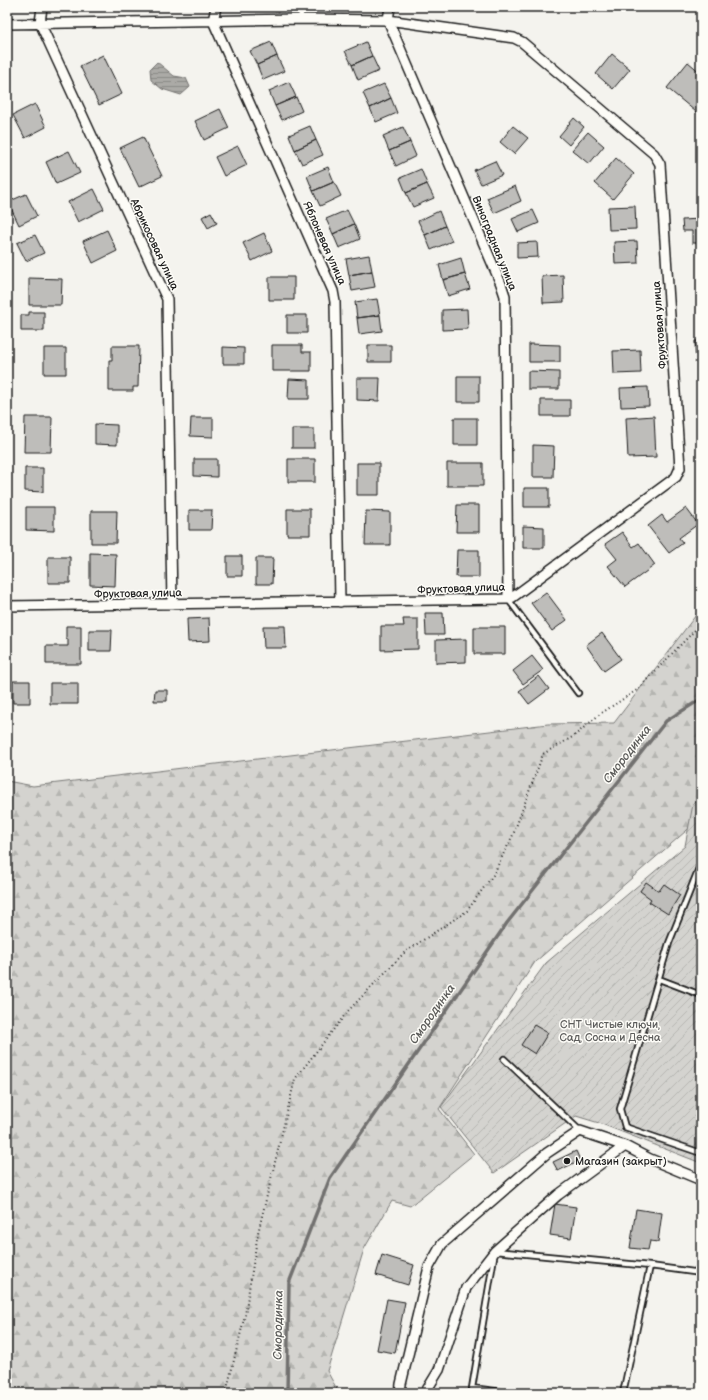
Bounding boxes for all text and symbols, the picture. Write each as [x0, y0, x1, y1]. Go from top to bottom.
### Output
street label: Виноградная улица [470, 194, 520, 293]
street label: Абрикосовая улица [127, 196, 182, 292]
street label: Яблоневая улица [300, 200, 349, 287]
street label: Фруктовая улица [650, 280, 669, 369]
street label: Фруктовая улица [417, 580, 506, 597]
street label: Фруктовая улица [94, 586, 183, 601]
water label: Смородинка [600, 722, 655, 786]
water label: Смородинка [406, 981, 459, 1047]
park label: СНТ Чистые ключи, Сад, Сосна и Десна [559, 1018, 661, 1044]
place label: Магазин (закрыт) [575, 1155, 667, 1168]
marker: Магазин (закрыт) [562, 1156, 572, 1166]
water label: Смородинка [270, 1290, 287, 1360]

